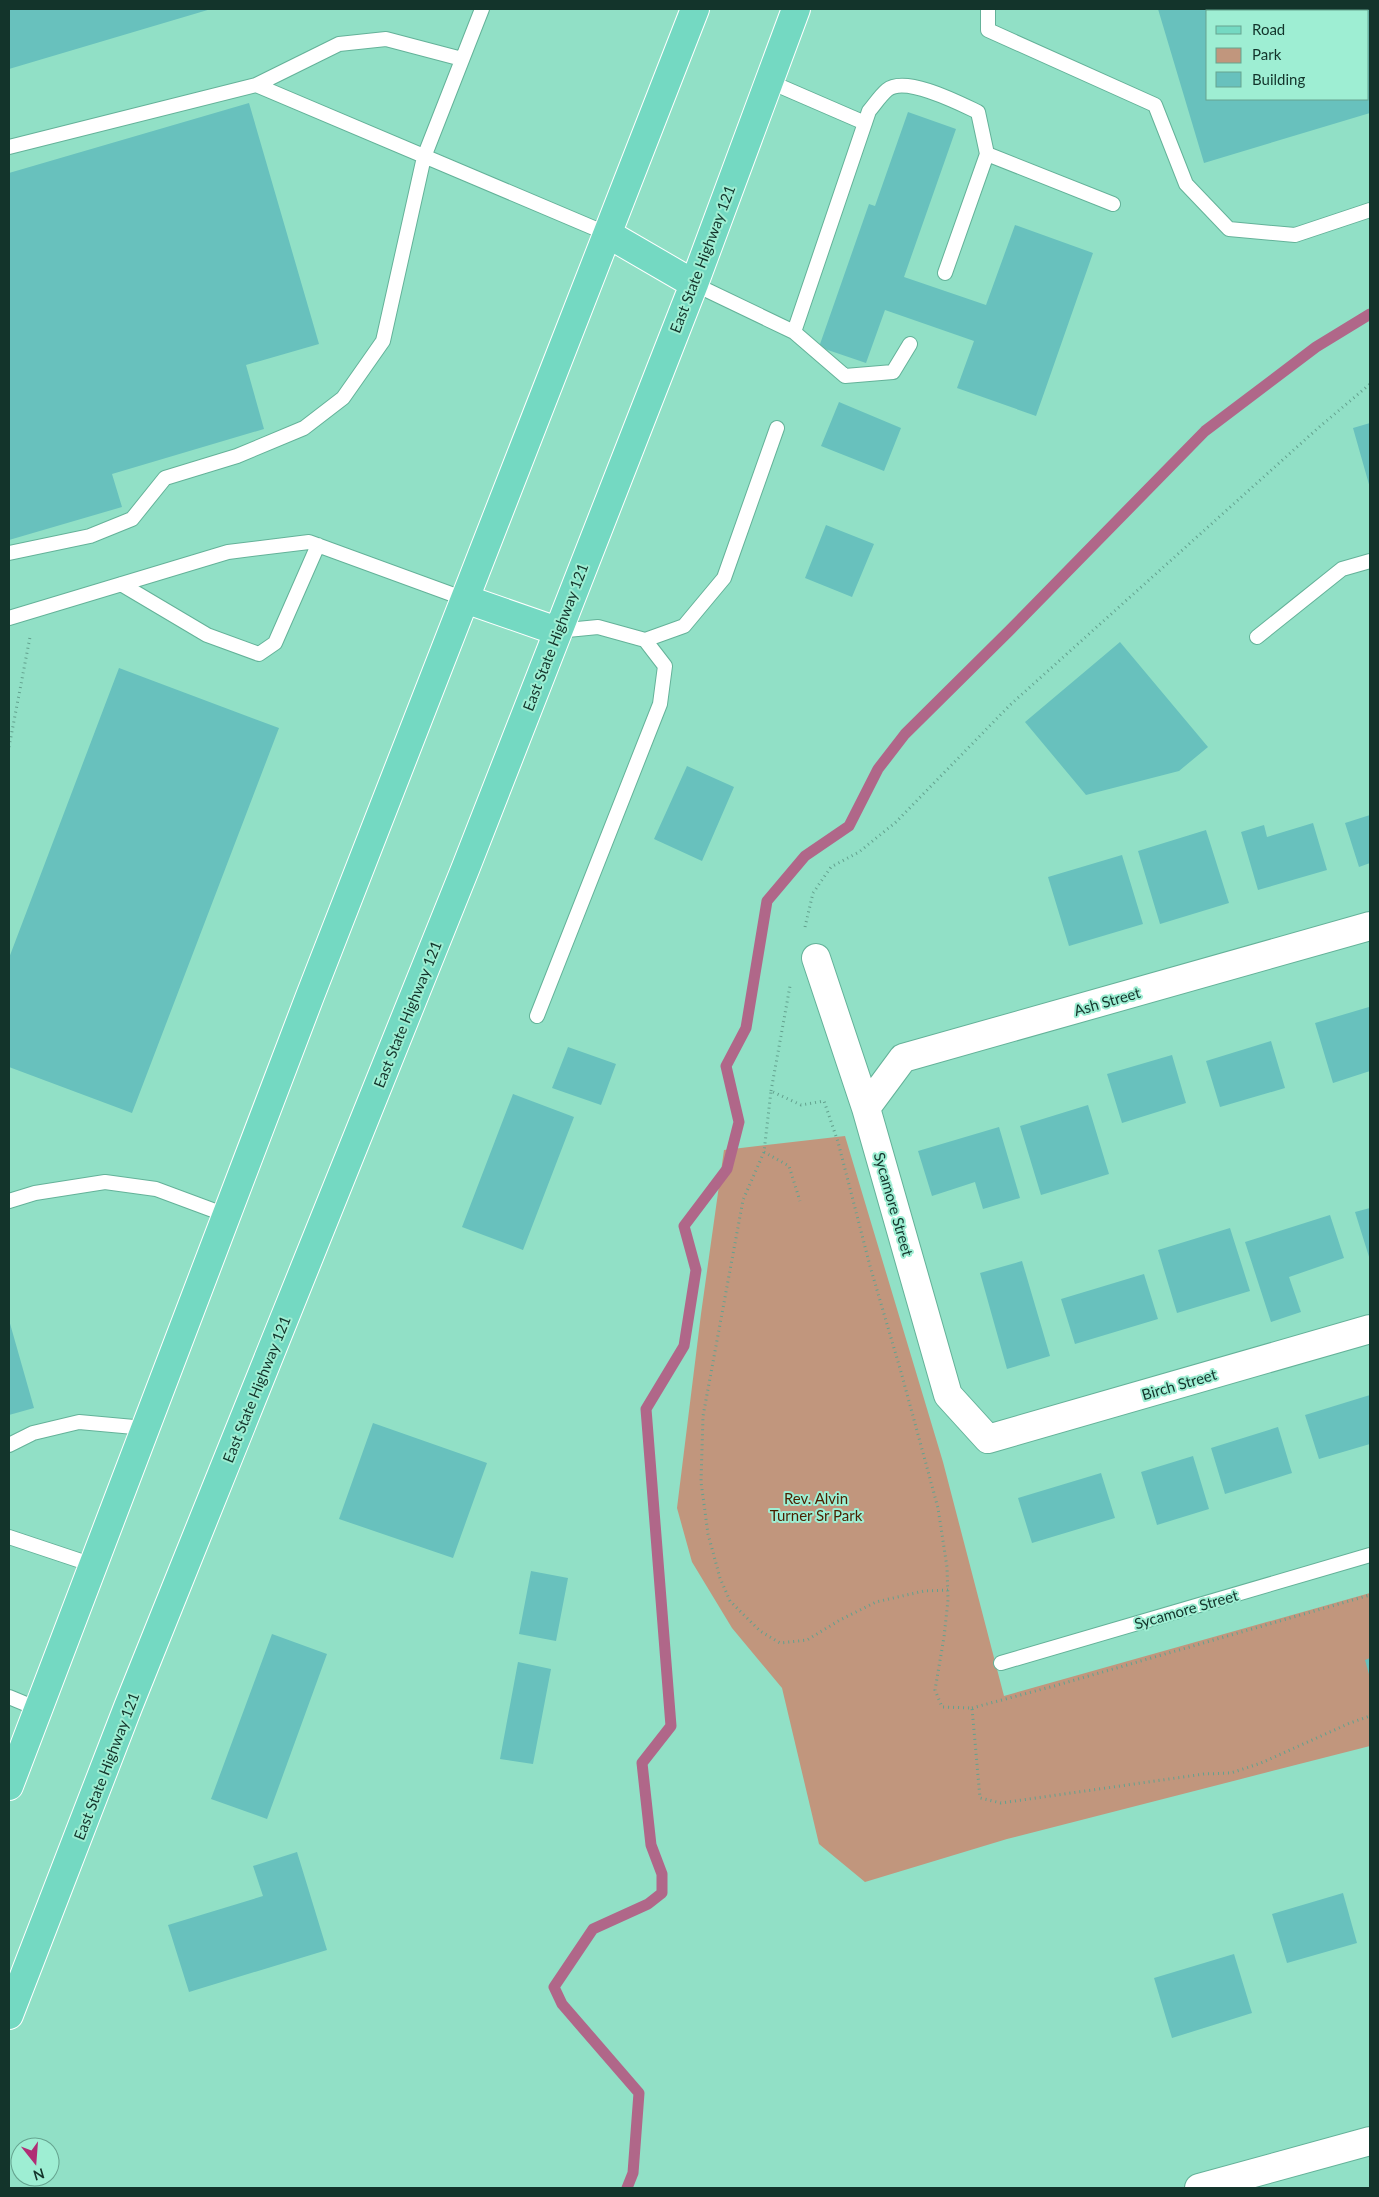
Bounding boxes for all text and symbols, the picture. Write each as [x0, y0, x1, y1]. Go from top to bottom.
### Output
legend [1206, 10, 1369, 100]
text: Road [1252, 20, 1285, 38]
text: Park [1252, 45, 1282, 63]
text: Building [1252, 70, 1305, 88]
street label: East State Highway 121 [666, 183, 738, 335]
street label: East State Highway 121 [519, 561, 591, 713]
street label: East State Highway 121 [369, 938, 445, 1090]
street label: Ash Street [1072, 983, 1143, 1019]
street label: Sycamore Street [871, 1150, 918, 1259]
street label: East State Highway 121 [218, 1313, 294, 1465]
street label: Birch Street [1139, 1365, 1219, 1403]
park label: Rev. Alvin Turner Sr Park [770, 1489, 863, 1524]
street label: Sycamore Street [1132, 1585, 1241, 1632]
street label: East State Highway 121 [70, 1690, 142, 1842]
north arrow [10, 2137, 60, 2187]
text: N [31, 2165, 47, 2185]

